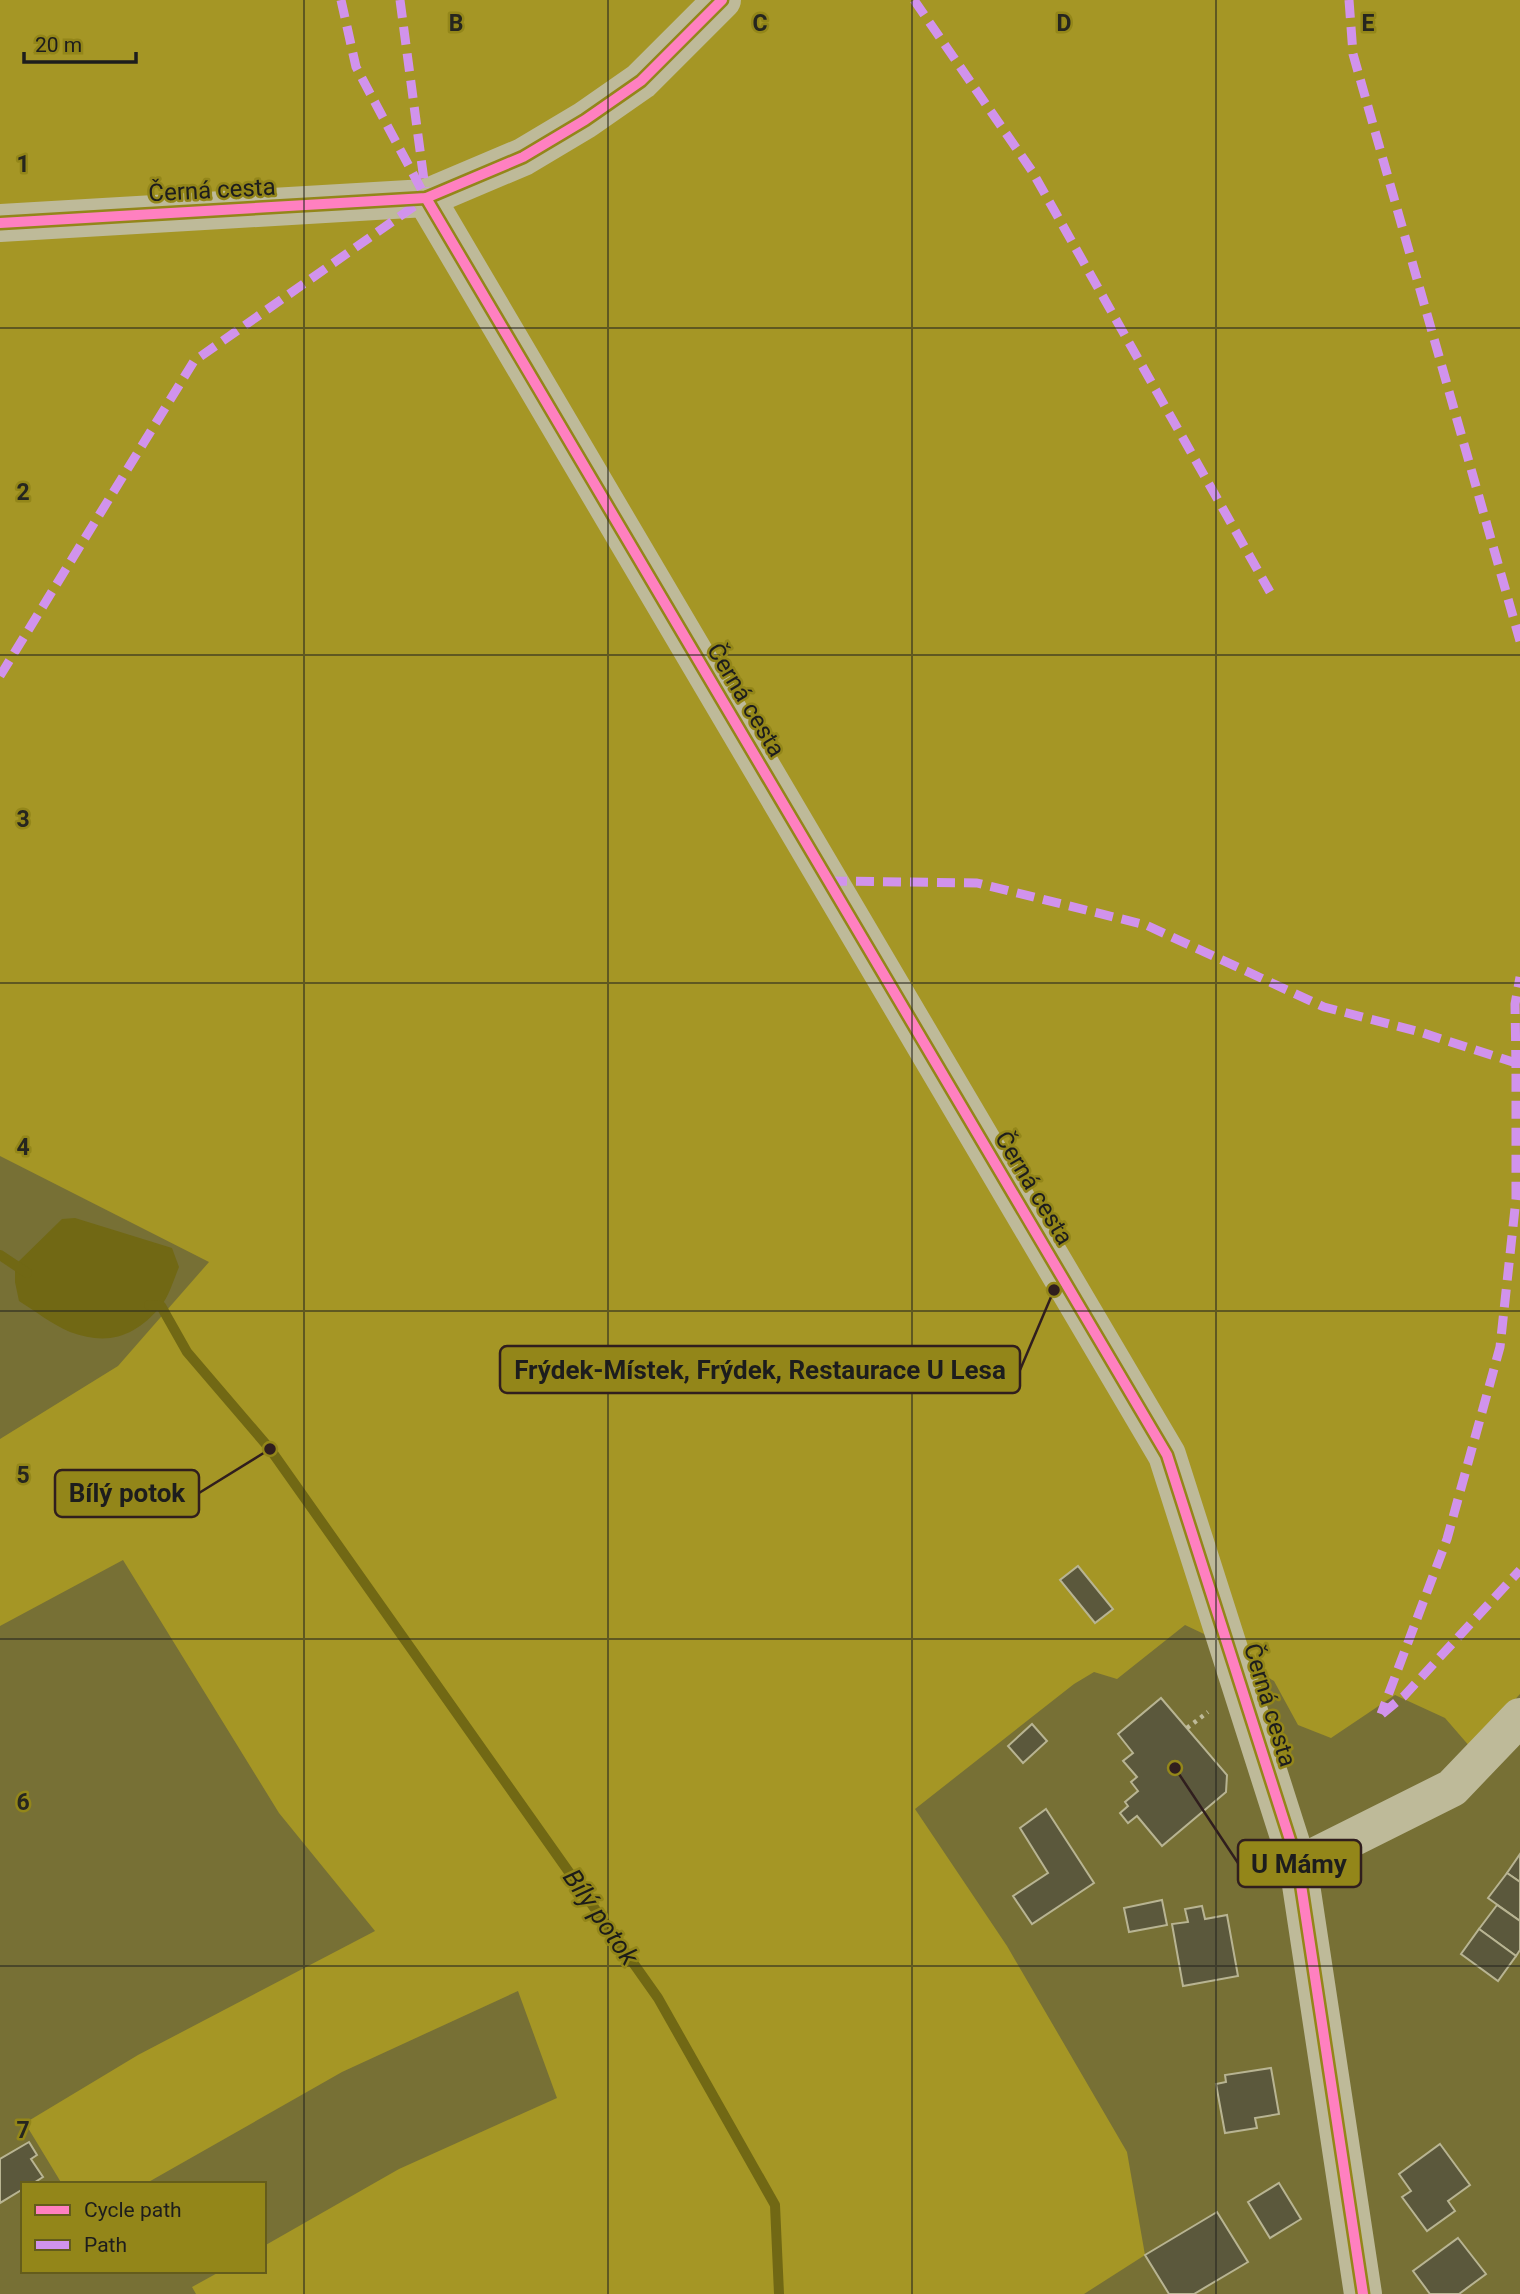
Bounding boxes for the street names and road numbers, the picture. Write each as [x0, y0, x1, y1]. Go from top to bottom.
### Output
street label: Černá cesta [148, 172, 276, 207]
street label: Černá cesta [701, 638, 792, 762]
street label: Černá cesta [989, 1126, 1080, 1250]
street label: Černá cesta [1238, 1640, 1303, 1770]

